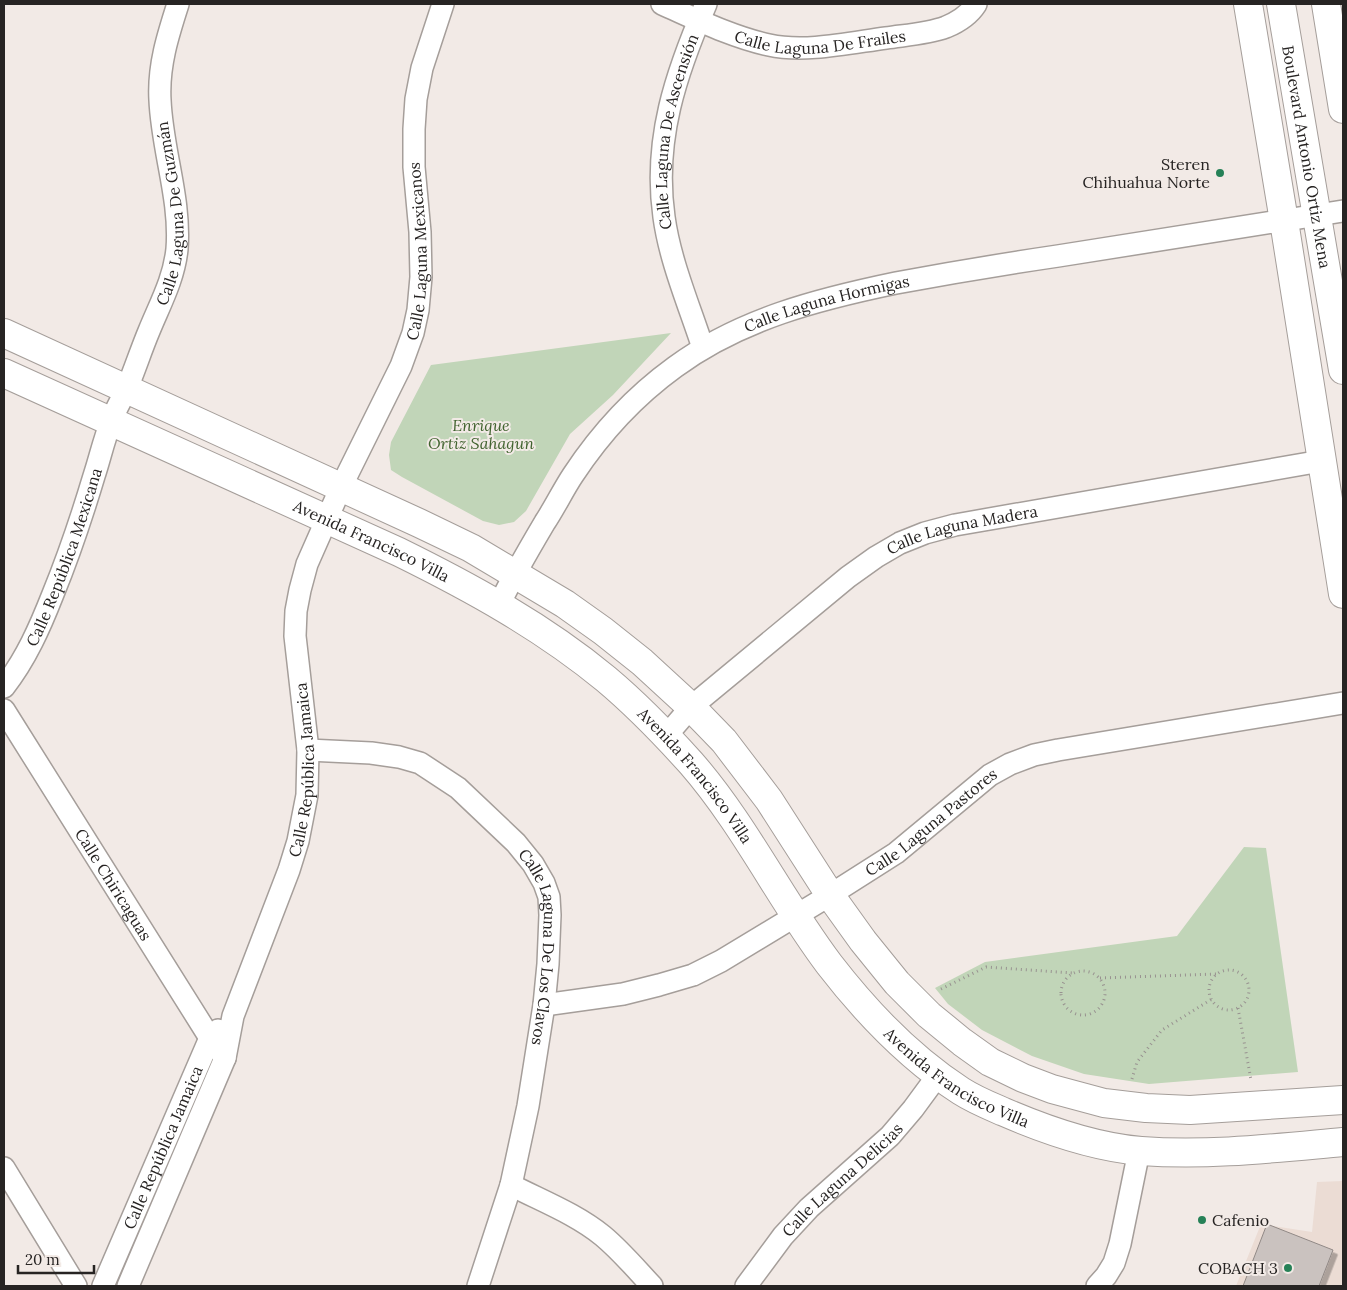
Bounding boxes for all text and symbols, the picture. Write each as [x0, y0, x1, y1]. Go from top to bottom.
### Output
street label: Calle Laguna De Frailes [732, 26, 907, 58]
street label: Calle Laguna De Ascensión [651, 31, 703, 231]
street label: Boulevard Antonio Ortiz Mena [1278, 44, 1336, 270]
street label: Calle Laguna De Guzmán [151, 120, 188, 308]
place label: Steren Chihuahua Norte [1082, 154, 1210, 192]
street label: Calle Laguna Mexicanos [401, 162, 431, 343]
marker: Steren Chihuahua Norte [1214, 167, 1226, 179]
street label: Calle Laguna Hormigas [741, 271, 911, 336]
park label: Enrique Ortiz Sahagun [428, 415, 534, 453]
street label: Calle República Mexicana [22, 465, 106, 650]
street label: Avenida Francisco Villa [289, 495, 453, 586]
street label: Calle Laguna Madera [883, 501, 1039, 559]
street label: Calle República Jamaica [284, 682, 318, 859]
street label: Avenida Francisco Villa [633, 703, 757, 847]
street label: Calle Laguna Pastores [861, 763, 1000, 880]
street label: Calle Chiricaguas [71, 825, 156, 944]
street label: Calle Laguna De Los Clavos [514, 844, 560, 1047]
street label: Avenida Francisco Villa [879, 1023, 1032, 1131]
street label: Calle República Jamaica [119, 1063, 207, 1232]
street label: Calle Laguna Delicias [778, 1119, 907, 1241]
place label: Cafenio [1212, 1210, 1269, 1230]
marker: Cafenio [1196, 1214, 1208, 1226]
scale bar [18, 1242, 94, 1274]
text: 20 m [25, 1250, 60, 1269]
place label: COBACH 3 [1198, 1258, 1278, 1278]
marker: COBACH 3 [1282, 1262, 1294, 1274]

